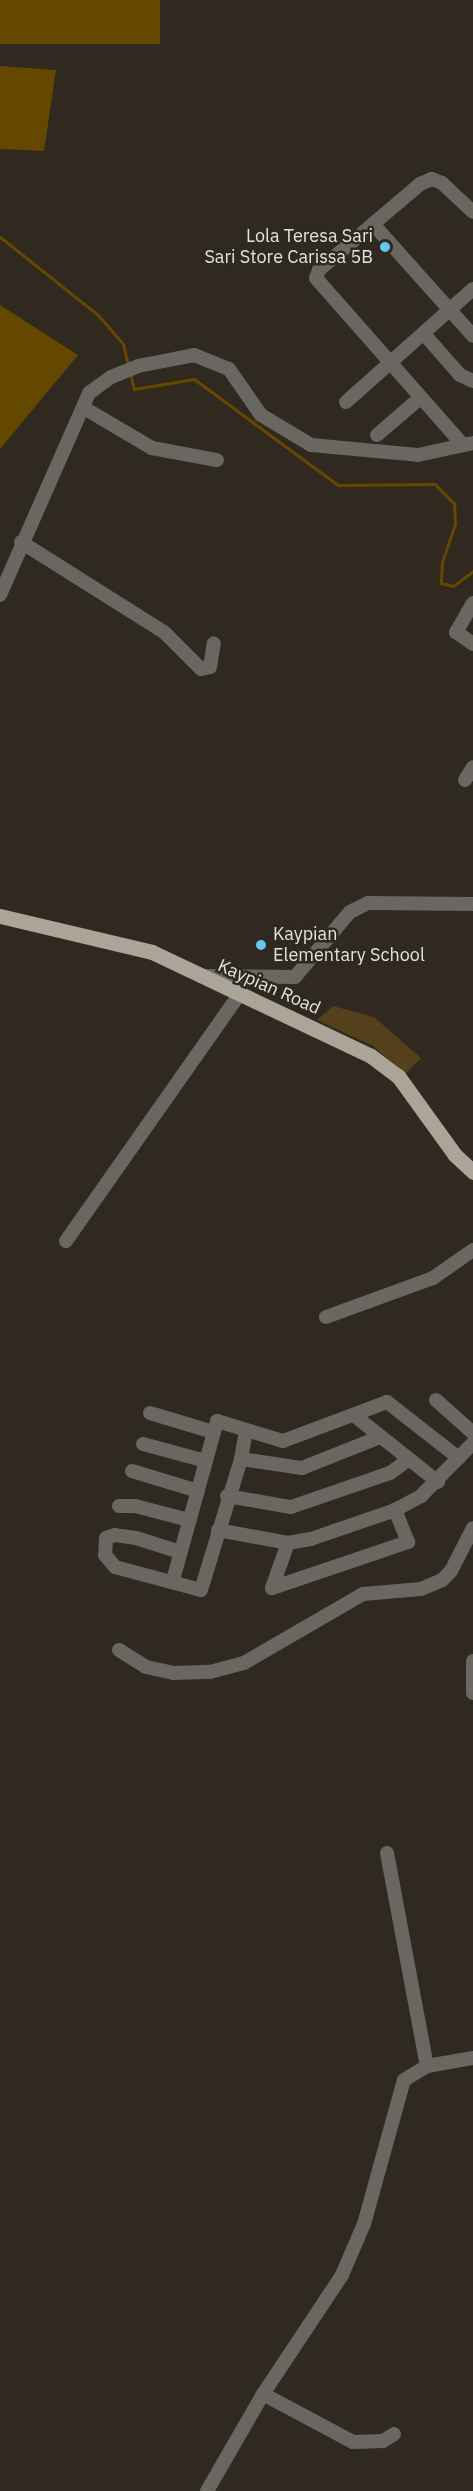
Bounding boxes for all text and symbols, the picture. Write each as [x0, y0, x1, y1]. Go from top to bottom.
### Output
place label: Lola Teresa Sari Sari Store Carissa 5B [204, 226, 373, 268]
marker: Lola Teresa Sari Sari Store Carissa 5B [378, 240, 392, 254]
place label: Kaypian Elementary School [273, 924, 425, 966]
marker: Kaypian Elementary School [254, 938, 268, 952]
street label: Kaypian Road [214, 955, 324, 1019]

